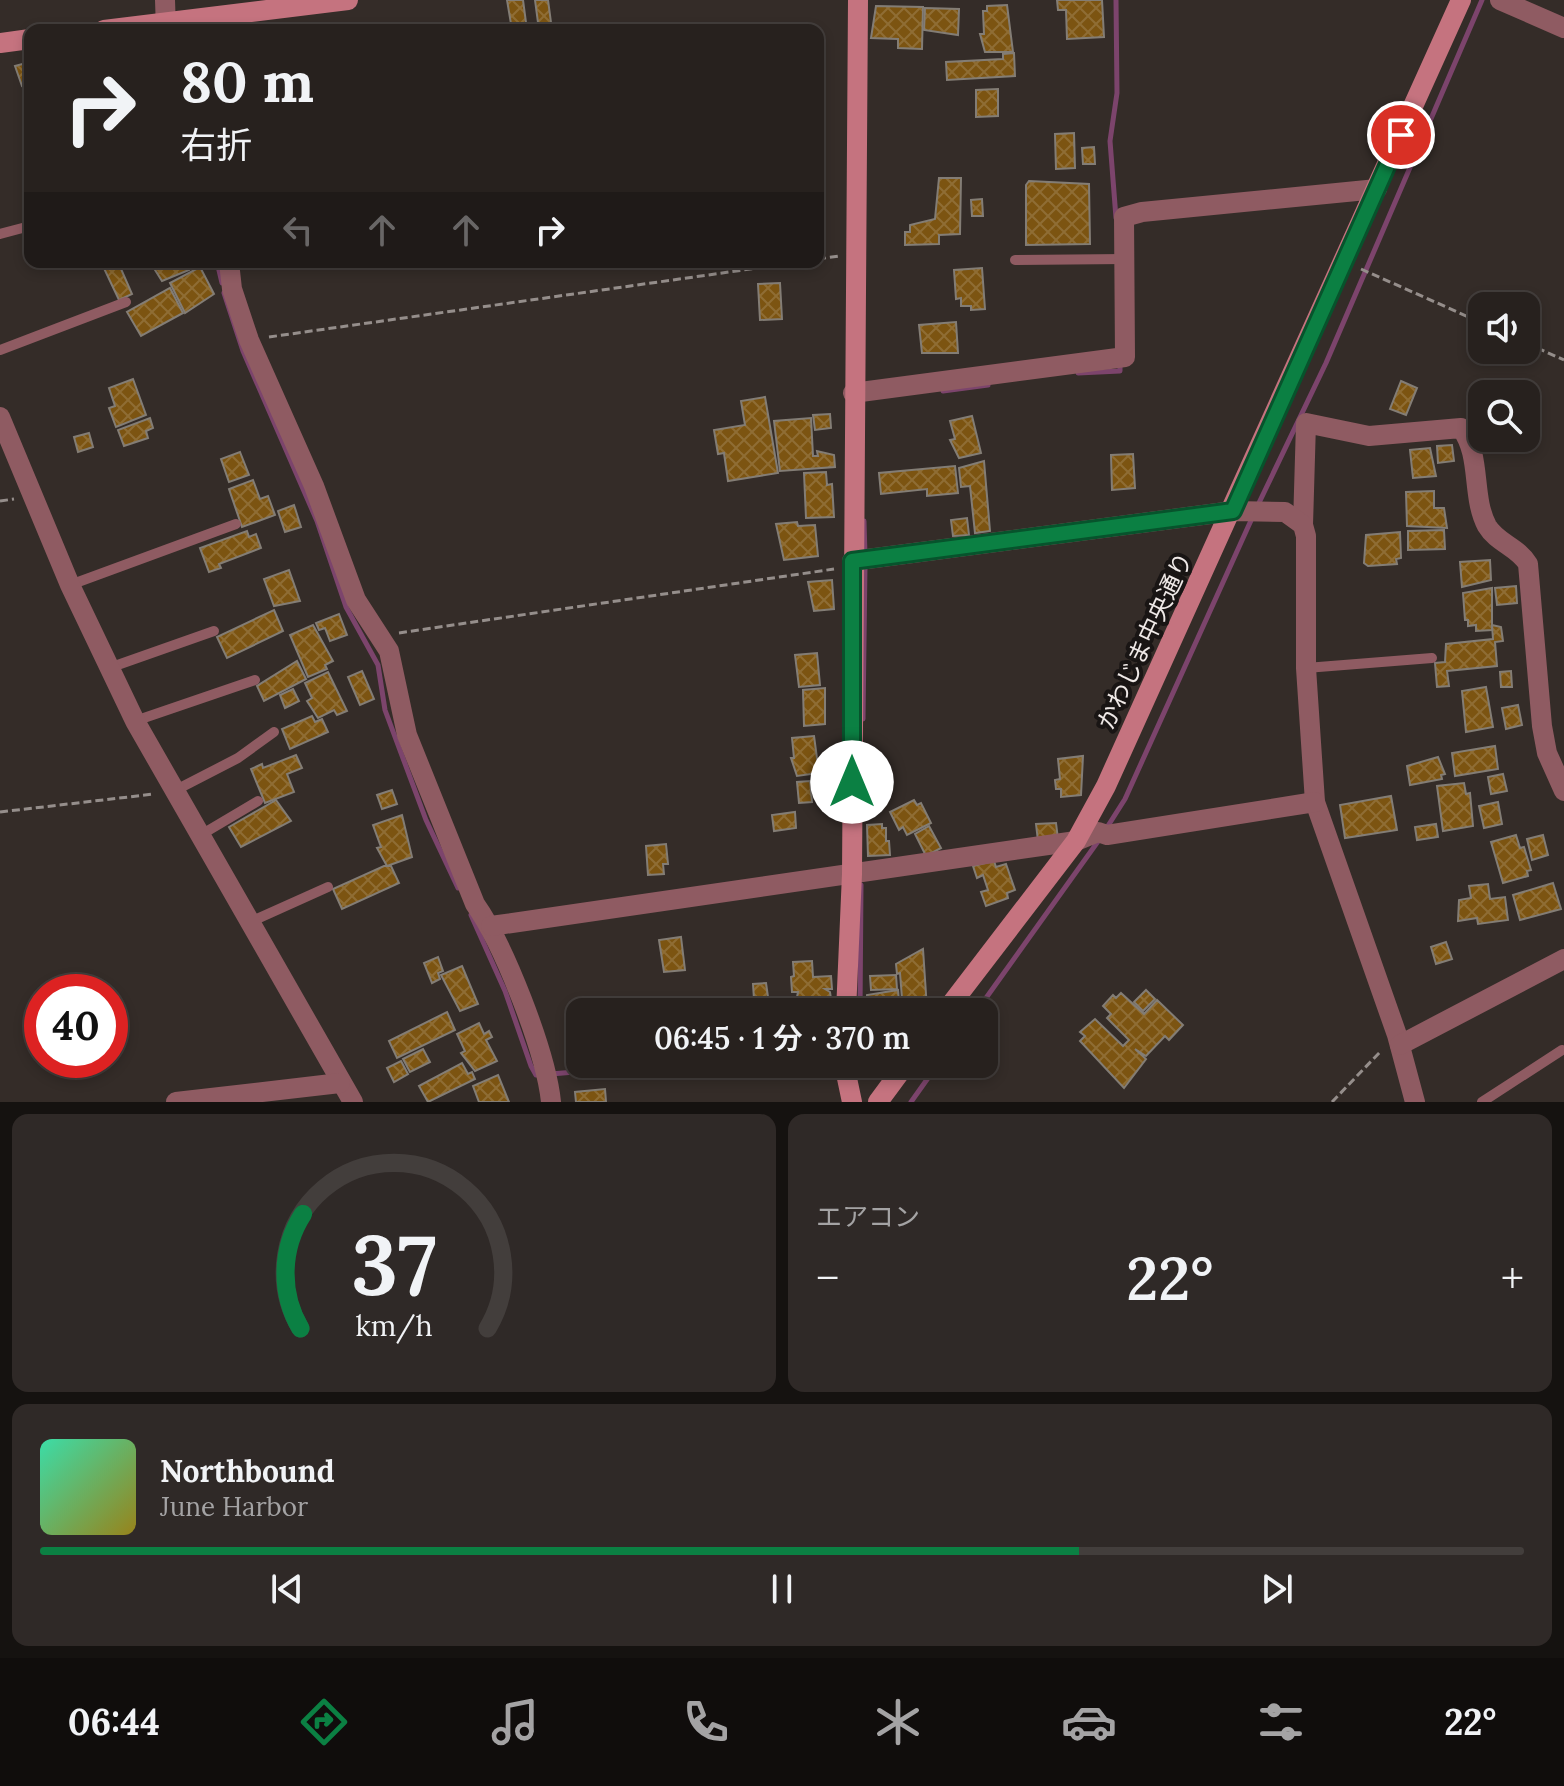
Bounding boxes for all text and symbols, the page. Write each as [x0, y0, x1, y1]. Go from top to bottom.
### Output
text: 80 m [180, 46, 314, 117]
icon: right [48, 56, 152, 160]
pin [1367, 101, 1435, 169]
icon: arrive [1379, 113, 1423, 157]
text: 右折 [180, 122, 252, 168]
icon: left [276, 208, 320, 252]
icon: ahead [360, 208, 404, 252]
icon: ahead [444, 208, 488, 252]
icon: right [528, 208, 572, 252]
map controls [1468, 292, 1540, 452]
button: sound [1468, 292, 1540, 364]
button: search [1468, 380, 1540, 452]
street label: かわじま中央通り [1090, 547, 1199, 734]
position arrow [810, 740, 894, 824]
speed limit sign: 40 [24, 974, 128, 1078]
text: 06:45 · 1 分 · 370 m [654, 1019, 910, 1057]
text: エアコン [816, 1200, 920, 1233]
text: 37 [351, 1211, 437, 1318]
text: 22° [1126, 1240, 1214, 1316]
text: − [816, 1250, 839, 1306]
text: + [1501, 1250, 1524, 1306]
text: km/h [355, 1307, 433, 1344]
text: Northbound [160, 1452, 335, 1490]
text: June Harbor [160, 1490, 308, 1523]
icon: previous [265, 1567, 309, 1611]
icon: pause [760, 1567, 804, 1611]
icon: next [1255, 1567, 1299, 1611]
icon: directions [296, 1694, 352, 1750]
icon: music [487, 1694, 543, 1750]
icon: phone [678, 1694, 734, 1750]
icon: climate [870, 1694, 926, 1750]
icon: car [1061, 1694, 1117, 1750]
icon: filters [1253, 1694, 1309, 1750]
text: 06:44 [68, 1699, 160, 1745]
text: 22° [1444, 1699, 1496, 1745]

